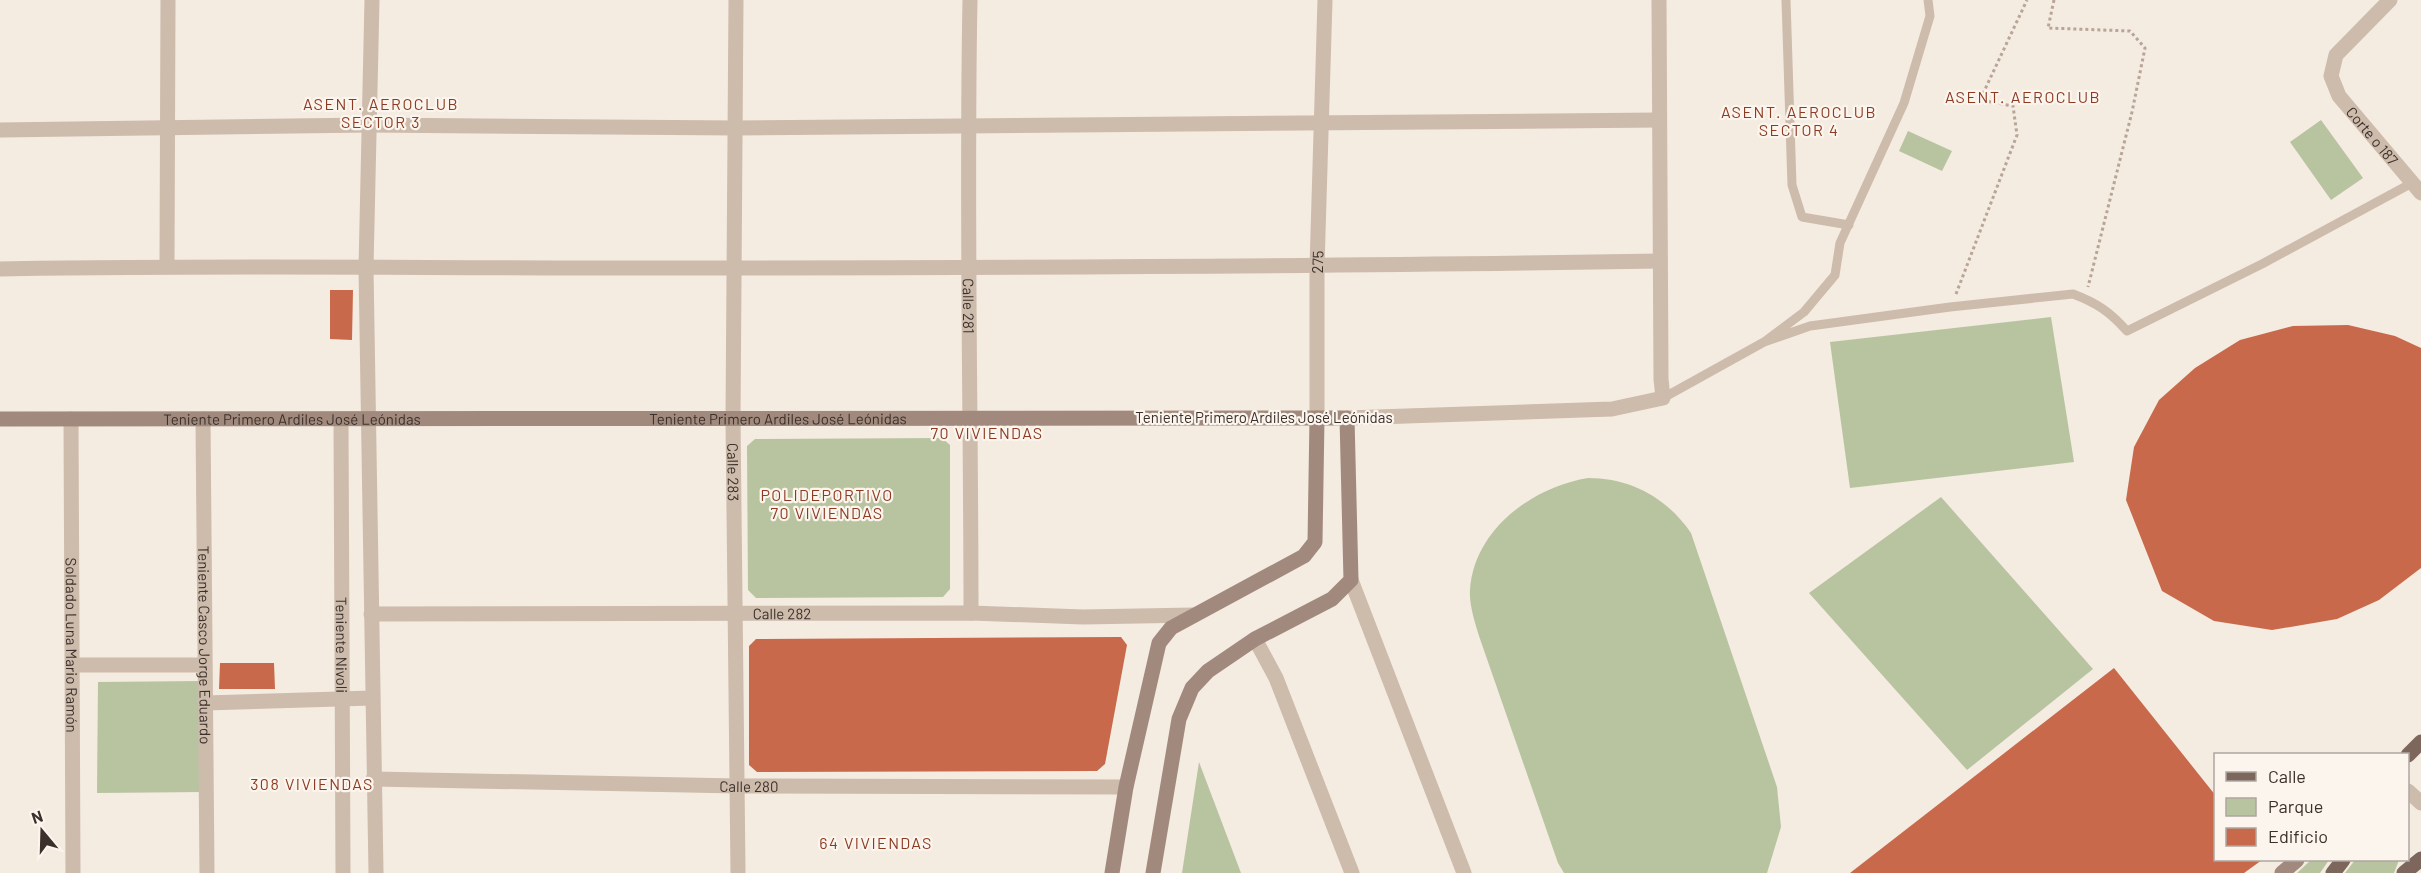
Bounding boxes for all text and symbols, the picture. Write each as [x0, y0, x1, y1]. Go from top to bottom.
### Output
district label: ASENT. AEROCLUB [1945, 87, 2101, 106]
district label: ASENT. AEROCLUB SECTOR 3 [303, 94, 459, 131]
district label: ASENT. AEROCLUB SECTOR 4 [1721, 102, 1877, 139]
street label: Corte o 187 [2343, 103, 2402, 168]
street label: 275 [1308, 250, 1326, 273]
street label: Calle 281 [960, 278, 978, 334]
street label: Teniente Primero Ardiles José Leónidas [1135, 408, 1393, 426]
street label: Teniente Primero Ardiles José Leónidas [649, 409, 907, 428]
street label: Teniente Primero Ardiles José Leónidas [163, 410, 421, 428]
district label: 70 VIVIENDAS [930, 423, 1044, 442]
street label: Calle 283 [724, 443, 743, 501]
district label: POLIDEPORTIVO 70 VIVIENDAS [760, 485, 894, 522]
street label: Teniente Casco Jorge Eduardo [195, 546, 215, 744]
street label: Soldado Luna Mario Ramón [63, 557, 81, 733]
street label: Teniente Nivoli [333, 597, 351, 693]
street label: Calle 282 [753, 604, 811, 622]
legend [2214, 753, 2409, 861]
text: Calle [2268, 765, 2306, 787]
district label: 308 VIVIENDAS [250, 774, 374, 793]
street label: Calle 280 [719, 777, 778, 795]
text: Parque [2268, 795, 2323, 817]
north arrow [12, 801, 72, 861]
text: N [29, 806, 45, 827]
text: Edificio [2268, 825, 2328, 847]
district label: 64 VIVIENDAS [819, 833, 933, 852]

